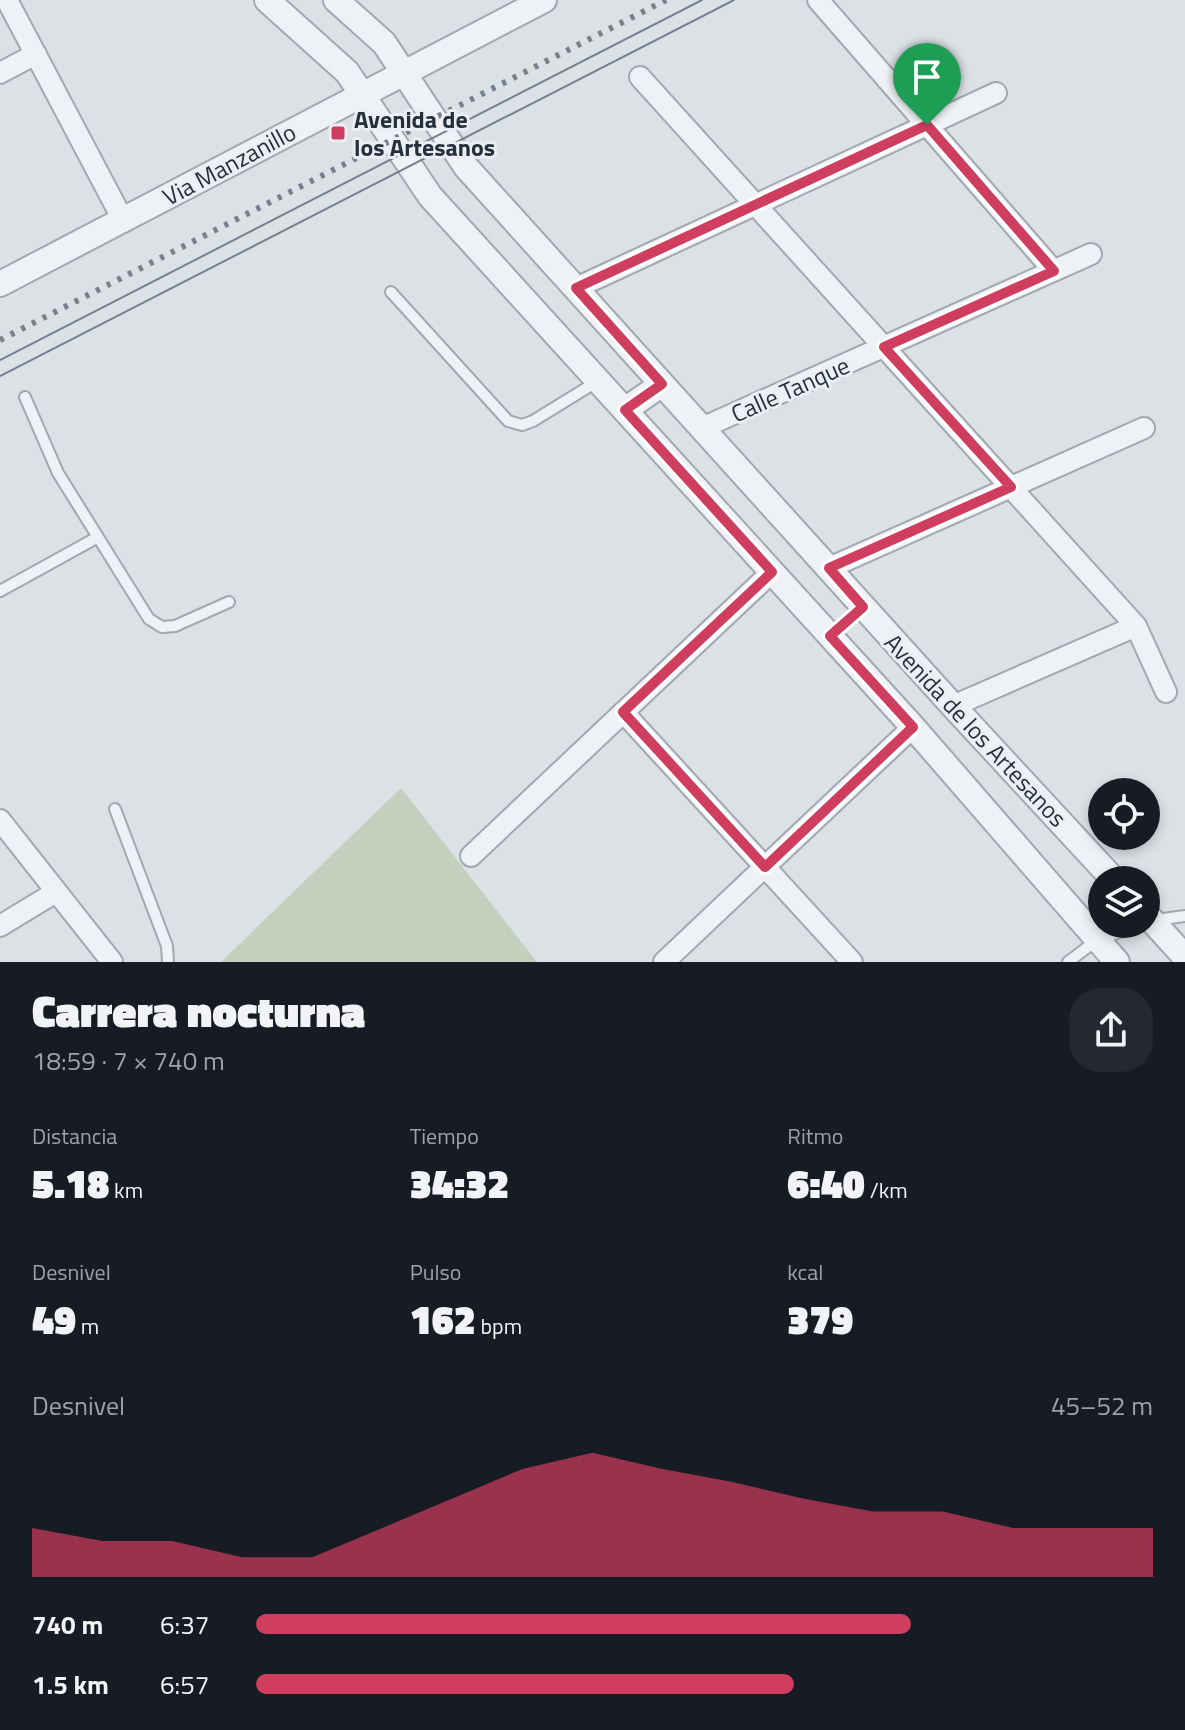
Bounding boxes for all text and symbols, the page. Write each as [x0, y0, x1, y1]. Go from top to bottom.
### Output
pin [893, 43, 961, 125]
icon: arrive [905, 55, 949, 99]
place label: Avenida de los Artesanos [354, 101, 495, 165]
street label: Via Manzanillo [156, 114, 302, 214]
marker: Avenida de los Artesanos [329, 124, 347, 142]
street label: Calle Tanque [725, 347, 855, 431]
street label: Avenida de los Artesanos [876, 625, 1076, 835]
map controls [1088, 778, 1160, 938]
button: locate [1088, 778, 1160, 850]
button: layers [1088, 866, 1160, 938]
text: Carrera nocturna [32, 977, 365, 1044]
button: share [1069, 988, 1153, 1072]
text: 18:59 · 7 × 740 m [32, 1041, 225, 1080]
text: Distancia [32, 1119, 117, 1153]
text: Tiempo [410, 1119, 479, 1153]
text: Ritmo [787, 1119, 843, 1153]
text: 5.18 [32, 1153, 109, 1214]
text: 34:32 [410, 1153, 509, 1214]
text: 6:40 [787, 1153, 865, 1214]
text: km [109, 1173, 143, 1207]
text: /km [865, 1173, 908, 1207]
text: Desnivel [32, 1255, 111, 1289]
text: Pulso [410, 1255, 461, 1289]
text: kcal [787, 1255, 823, 1289]
text: 49 [32, 1289, 76, 1350]
text: 162 [410, 1289, 476, 1350]
text: 379 [787, 1289, 853, 1350]
text: m [76, 1309, 99, 1343]
text: bpm [476, 1309, 522, 1343]
text: Desnivel [32, 1386, 125, 1425]
text: 45–52 m [1051, 1386, 1153, 1425]
text: 740 m [32, 1605, 103, 1644]
text: 6:37 [160, 1605, 209, 1644]
text: 1.5 km [32, 1665, 109, 1704]
text: 6:57 [160, 1665, 209, 1704]

